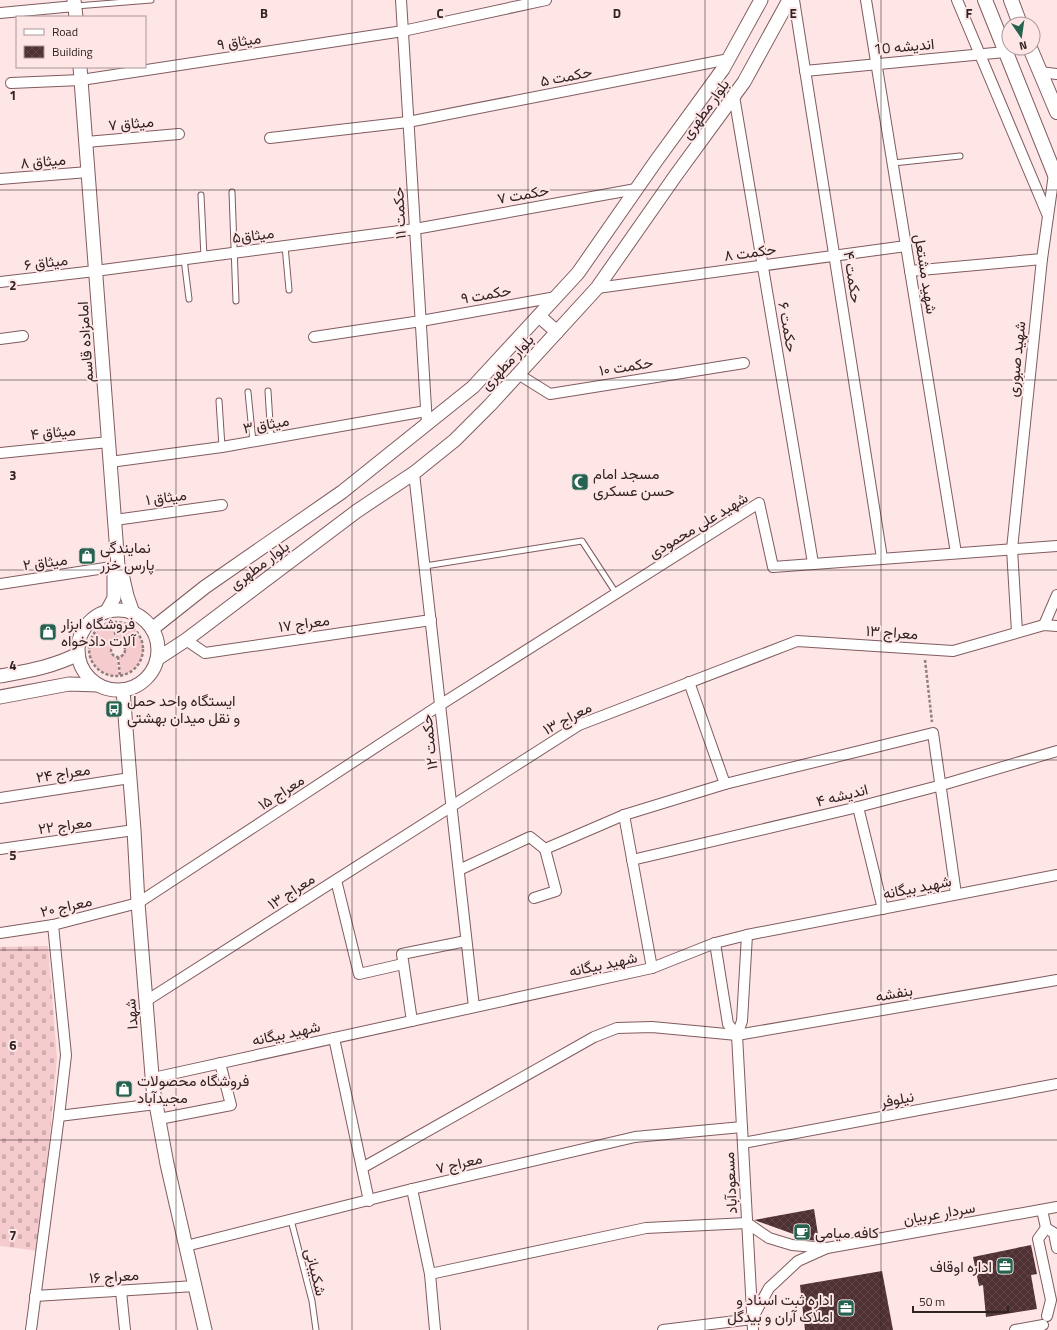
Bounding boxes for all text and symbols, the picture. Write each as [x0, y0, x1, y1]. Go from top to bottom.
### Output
text: B [260, 3, 268, 23]
text: C [436, 3, 444, 23]
text: D [613, 3, 621, 23]
text: E [789, 3, 797, 23]
text: F [966, 3, 973, 23]
legend [16, 16, 146, 68]
north arrow [1001, 16, 1041, 56]
text: Road [52, 22, 78, 41]
street label: میثاق ۹ [215, 26, 263, 56]
street label: اندیشه 10 [873, 32, 935, 60]
text: N [1018, 37, 1029, 54]
text: Building [52, 42, 93, 61]
street label: حکمت ۵ [538, 60, 594, 92]
street label: بلوار مطهری [675, 74, 735, 144]
text: 1 [9, 85, 17, 105]
street label: میثاق ۷ [107, 110, 155, 136]
street label: میثاق ۸ [19, 148, 67, 174]
street label: حکمت ۷ [495, 178, 551, 210]
street label: حکمت ۱۱ [386, 186, 412, 240]
street label: میثاق۵ [231, 221, 275, 249]
street label: شهید مشتعل [908, 232, 944, 316]
street label: حکمت ۸ [722, 237, 778, 267]
street label: میثاق ۶ [23, 248, 69, 276]
street label: حکمت ۴ [838, 249, 868, 305]
text: 2 [9, 275, 17, 295]
street label: حکمت ۹ [459, 278, 513, 310]
street label: حکمت ۶ [772, 300, 804, 354]
street label: امامزاده قاسم [71, 301, 99, 383]
street label: شهید صبوری [1001, 320, 1031, 398]
street label: بلوار مطهری [475, 329, 539, 395]
street label: حکمت ۱۰ [597, 350, 655, 382]
street label: میثاق ۳ [241, 409, 291, 439]
street label: میثاق ۴ [29, 418, 77, 446]
place label: مسجد امام حسن عسکری [593, 462, 674, 502]
text: 3 [9, 465, 17, 485]
mosque icon: مسجد امام حسن عسکری [570, 472, 590, 492]
street label: میثاق ۱ [144, 483, 188, 511]
street label: شهید علی محمودی [644, 486, 752, 564]
street label: بلوار مطهری [224, 535, 294, 595]
place label: نمایندگی پارس خزر [99, 536, 154, 576]
shop icon: نمایندگی پارس خزر [77, 546, 97, 566]
street label: میثاق ۲ [21, 548, 69, 576]
street label: معراج ۱۷ [277, 608, 331, 638]
place label: فروشگاه ابزار آلات دادخواه [60, 612, 137, 652]
street label: معراج ۱۳ [865, 619, 919, 645]
shop icon: فروشگاه ابزار آلات دادخواه [38, 622, 58, 642]
text: 4 [9, 655, 17, 675]
place label: ایستگاه واحد حمل و نقل میدان بهشتی [127, 689, 240, 729]
street label: معراج ۱۳ [538, 696, 596, 740]
bus stop icon: ایستگاه واحد حمل و نقل میدان بهشتی [104, 699, 124, 719]
street label: حکمت ۱۲ [415, 713, 443, 771]
street label: معراج ۲۴ [34, 757, 92, 789]
street label: معراج ۱۵ [253, 768, 309, 816]
street label: اندیشه ۴ [814, 777, 870, 813]
street label: معراج ۲۲ [37, 810, 93, 840]
text: 5 [9, 845, 17, 865]
street label: معراج ۱۳ [263, 867, 319, 915]
street label: شهید بیگانه [881, 869, 953, 905]
street label: معراج ۲۰ [38, 889, 94, 923]
street label: شهید بیگانه [567, 945, 640, 982]
street label: بنفشه [874, 978, 914, 1008]
street label: شهدا [118, 998, 144, 1030]
street label: شهید بیگانه [250, 1014, 323, 1051]
text: 6 [9, 1035, 17, 1055]
place label: فروشگاه محصولات مجیدآباد [137, 1069, 249, 1109]
shop icon: فروشگاه محصولات مجیدآباد [114, 1079, 134, 1099]
street label: نیلوفر [877, 1084, 916, 1114]
street label: معراج ۷ [434, 1147, 484, 1179]
street label: مسعودآباد [717, 1151, 743, 1215]
street label: سردار عربیان [901, 1195, 977, 1231]
place label: کافه میامی [815, 1221, 879, 1244]
cafe icon: کافه میامی [792, 1222, 812, 1242]
text: 7 [9, 1225, 17, 1245]
street label: شکیبانی [299, 1246, 333, 1298]
place label: اداره اوقاف [930, 1255, 992, 1278]
office icon: اداره اوقاف [995, 1256, 1015, 1276]
street label: معراج ۱۶ [88, 1263, 140, 1289]
place label: اداره ثبت اسناد و املاک آران و بیدگل [727, 1288, 833, 1328]
scale bar [913, 1288, 1008, 1314]
text: 50 m [919, 1292, 945, 1311]
office icon: اداره ثبت اسناد و املاک آران و بیدگل [836, 1298, 856, 1318]

